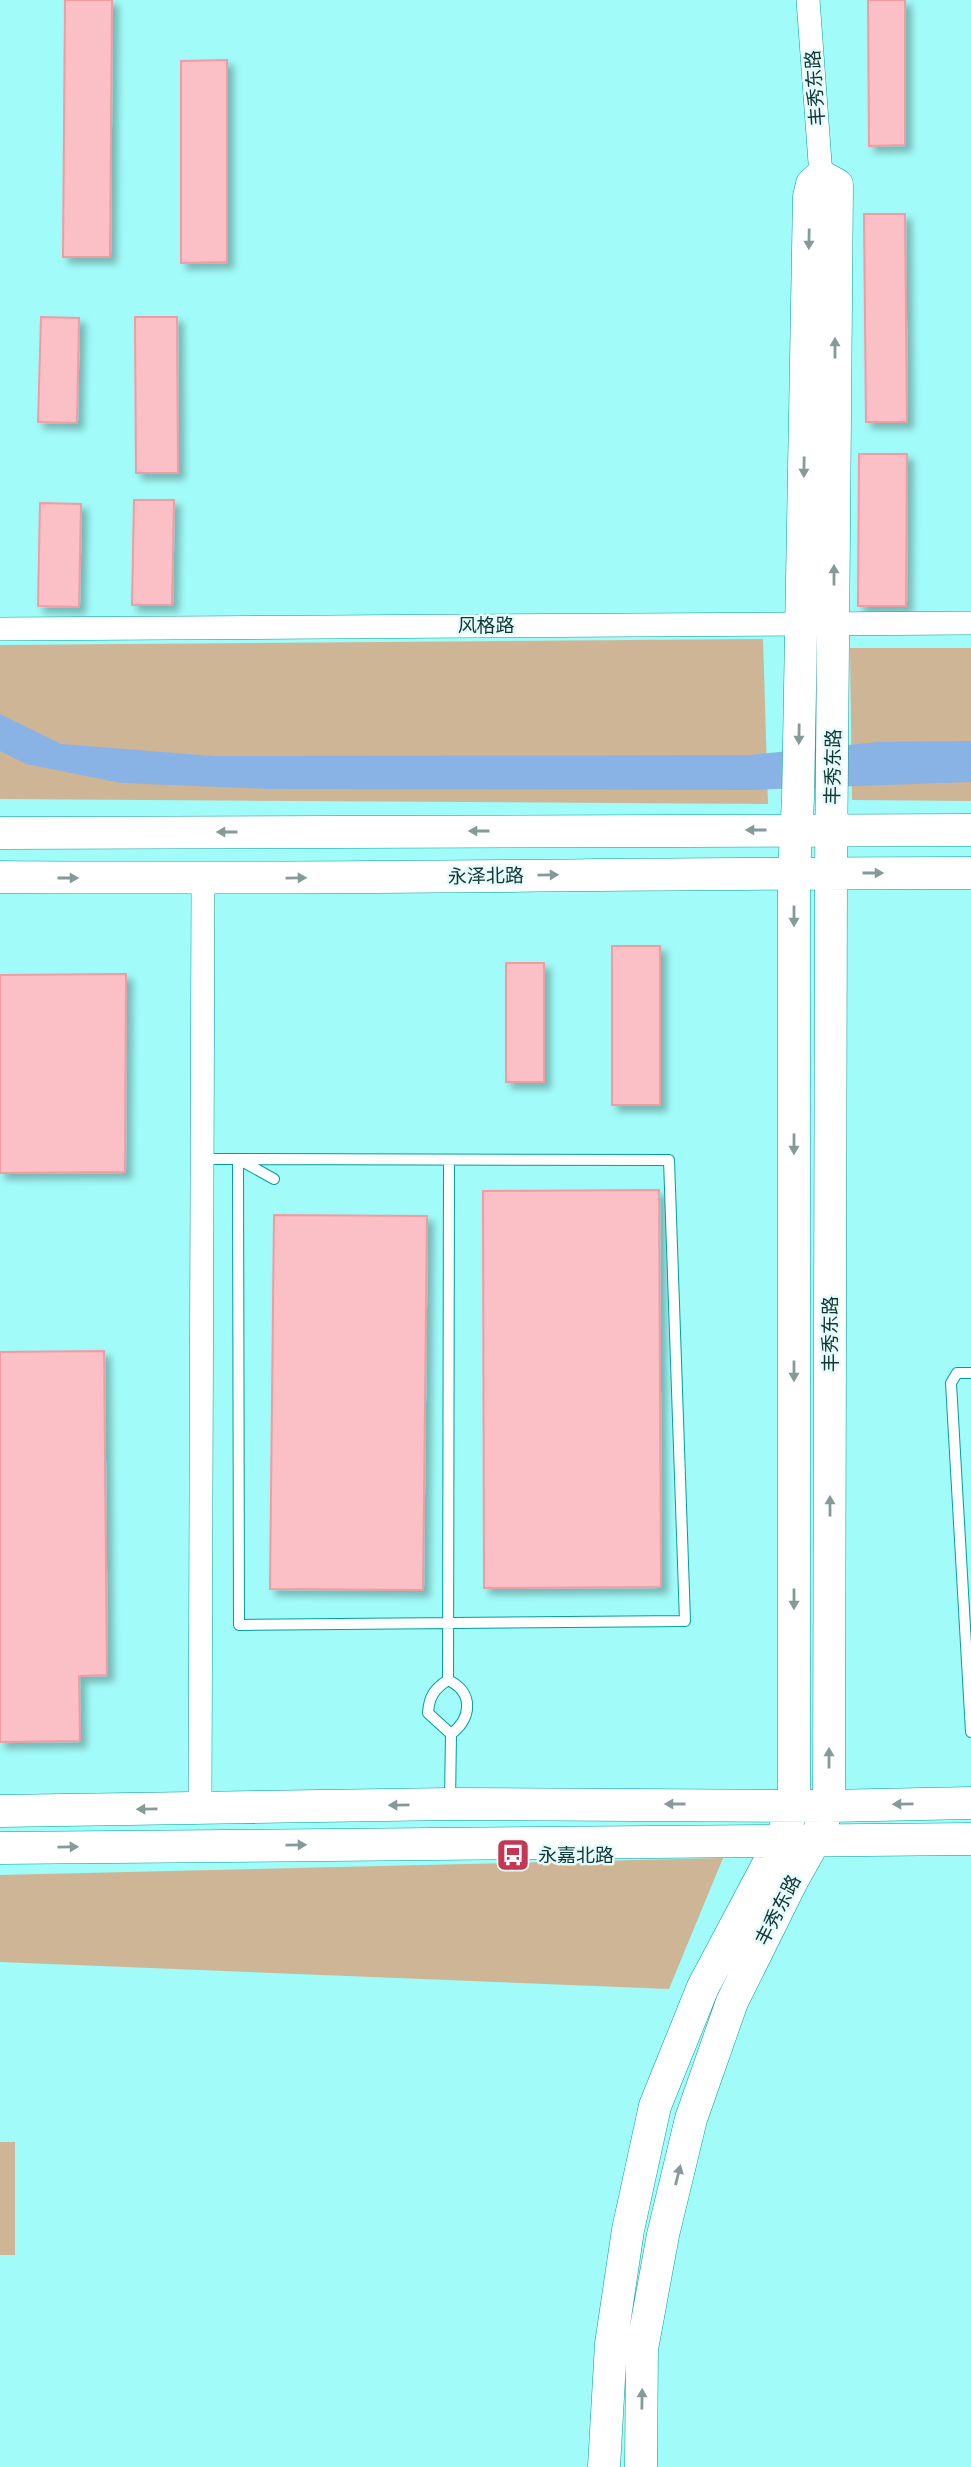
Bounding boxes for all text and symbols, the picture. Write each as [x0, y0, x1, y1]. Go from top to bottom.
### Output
street label: 丰秀东路 [801, 49, 829, 127]
one-way arrow [803, 228, 814, 250]
one-way arrow [830, 337, 841, 359]
one-way arrow [798, 456, 810, 478]
one-way arrow [828, 564, 840, 586]
street label: 风格路 [457, 614, 515, 637]
one-way arrow [793, 723, 805, 745]
street label: 丰秀东路 [821, 729, 845, 805]
one-way arrow [745, 824, 767, 836]
one-way arrow [468, 825, 490, 837]
one-way arrow [216, 826, 238, 838]
street label: 永泽北路 [448, 864, 524, 888]
one-way arrow [862, 867, 884, 879]
one-way arrow [537, 869, 559, 881]
one-way arrow [57, 872, 79, 884]
one-way arrow [285, 872, 307, 884]
one-way arrow [788, 906, 800, 928]
one-way arrow [788, 1133, 800, 1155]
street label: 丰秀东路 [819, 1296, 842, 1372]
one-way arrow [788, 1361, 800, 1383]
one-way arrow [824, 1495, 836, 1517]
one-way arrow [788, 1588, 800, 1610]
one-way arrow [823, 1747, 835, 1769]
one-way arrow [664, 1798, 686, 1810]
one-way arrow [892, 1798, 914, 1810]
one-way arrow [388, 1799, 410, 1811]
one-way arrow [136, 1803, 158, 1815]
bus stop icon: 永嘉北路 [494, 1836, 532, 1874]
one-way arrow [285, 1839, 307, 1851]
one-way arrow [57, 1841, 79, 1853]
place label: 永嘉北路 [538, 1844, 614, 1867]
street label: 丰秀东路 [750, 1871, 806, 1949]
one-way arrow [673, 2164, 684, 2186]
one-way arrow [636, 2388, 647, 2410]

